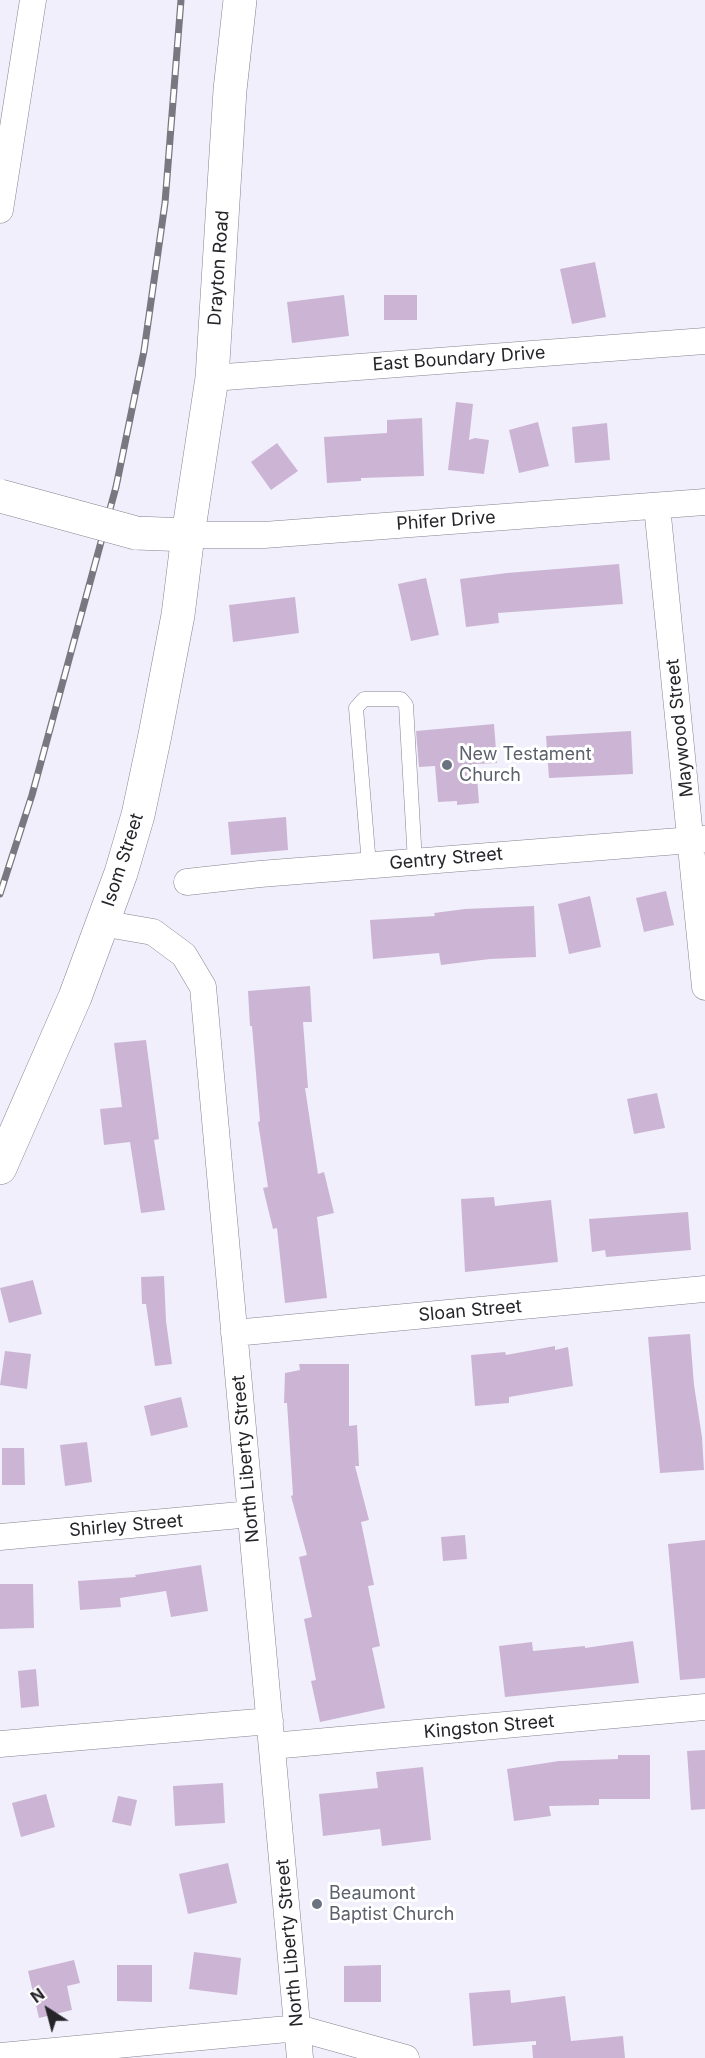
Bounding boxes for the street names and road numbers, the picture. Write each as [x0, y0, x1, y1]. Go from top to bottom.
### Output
street label: Drayton Road [204, 210, 234, 326]
street label: East Boundary Drive [372, 342, 546, 376]
street label: Phifer Drive [396, 507, 496, 535]
street label: Maywood Street [662, 658, 698, 798]
street label: Isom Street [98, 811, 148, 909]
street label: Gentry Street [389, 843, 503, 875]
street label: Sloan Street [418, 1296, 522, 1326]
street label: North Liberty Street [228, 1374, 264, 1544]
street label: Shirley Street [68, 1510, 184, 1542]
street label: Kingston Street [423, 1711, 555, 1743]
street label: North Liberty Street [272, 1858, 308, 2028]

